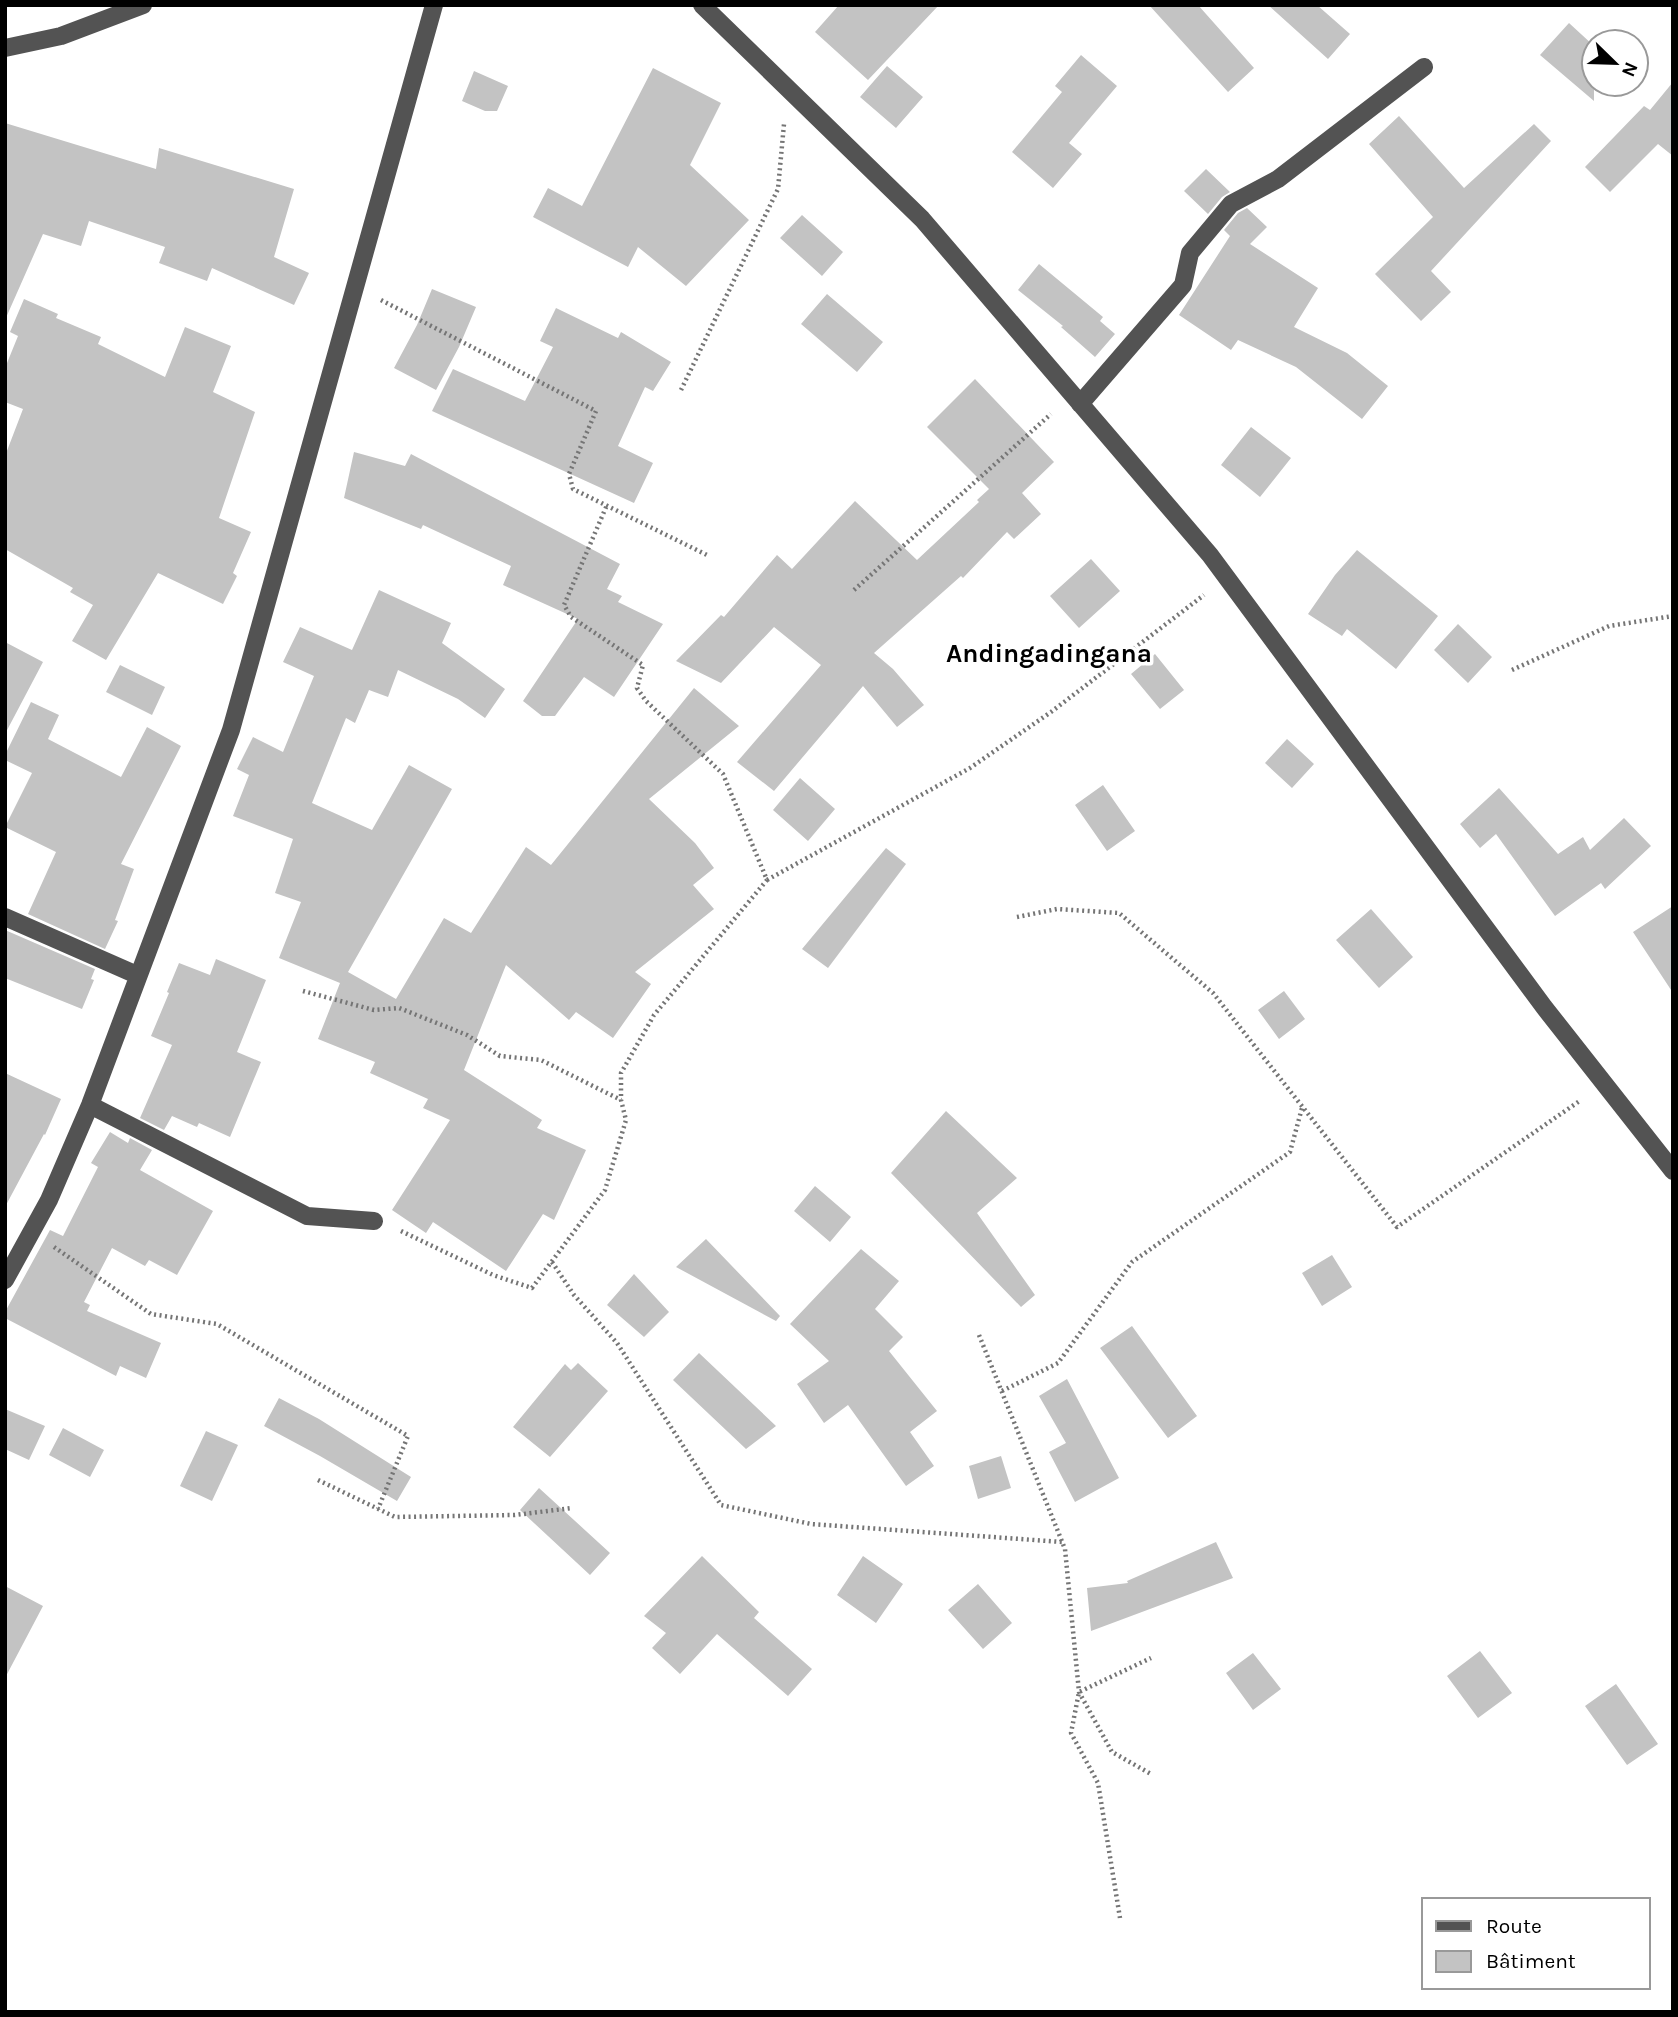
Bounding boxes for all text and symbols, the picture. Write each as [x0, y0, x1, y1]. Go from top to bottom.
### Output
north arrow [1580, 28, 1650, 98]
text: N [1617, 59, 1643, 80]
district label: Andingadingana [946, 638, 1152, 669]
legend [1422, 1898, 1650, 1989]
text: Route [1486, 1914, 1542, 1938]
text: Bâtiment [1486, 1949, 1576, 1973]

